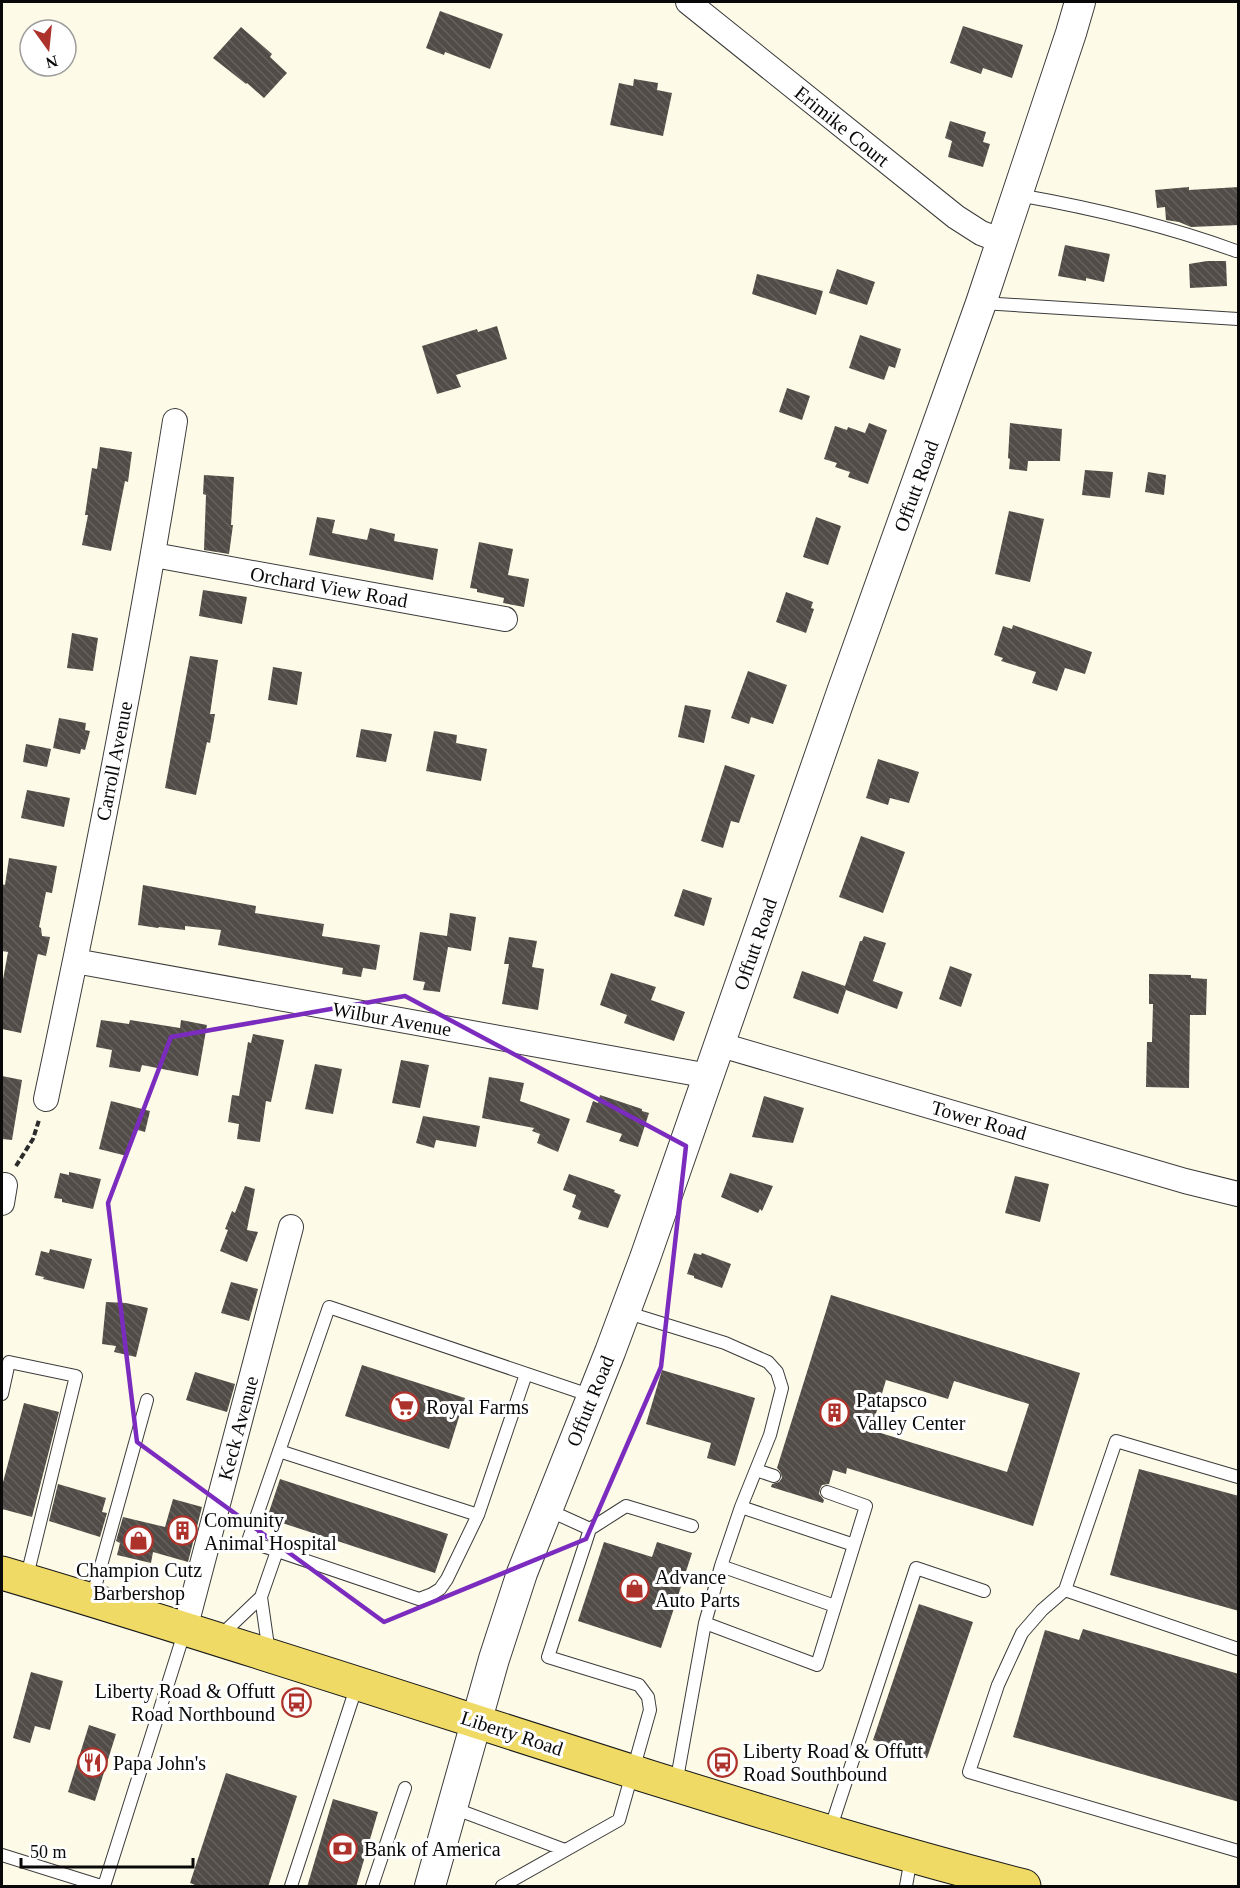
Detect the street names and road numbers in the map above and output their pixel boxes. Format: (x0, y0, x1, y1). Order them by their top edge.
street label: Erimike Court (790, 81, 894, 171)
street label: Offutt Road (889, 437, 943, 535)
street label: Orchard View Road (249, 562, 409, 612)
street label: Carroll Avenue (92, 699, 136, 823)
street label: Offutt Road (729, 895, 781, 993)
street label: Wilbur Avenue (331, 998, 453, 1040)
street label: Tower Road (929, 1096, 1029, 1144)
street label: Offutt Road (562, 1352, 618, 1450)
street label: Keck Avenue (214, 1373, 262, 1482)
street label: Liberty Road (458, 1706, 566, 1761)

